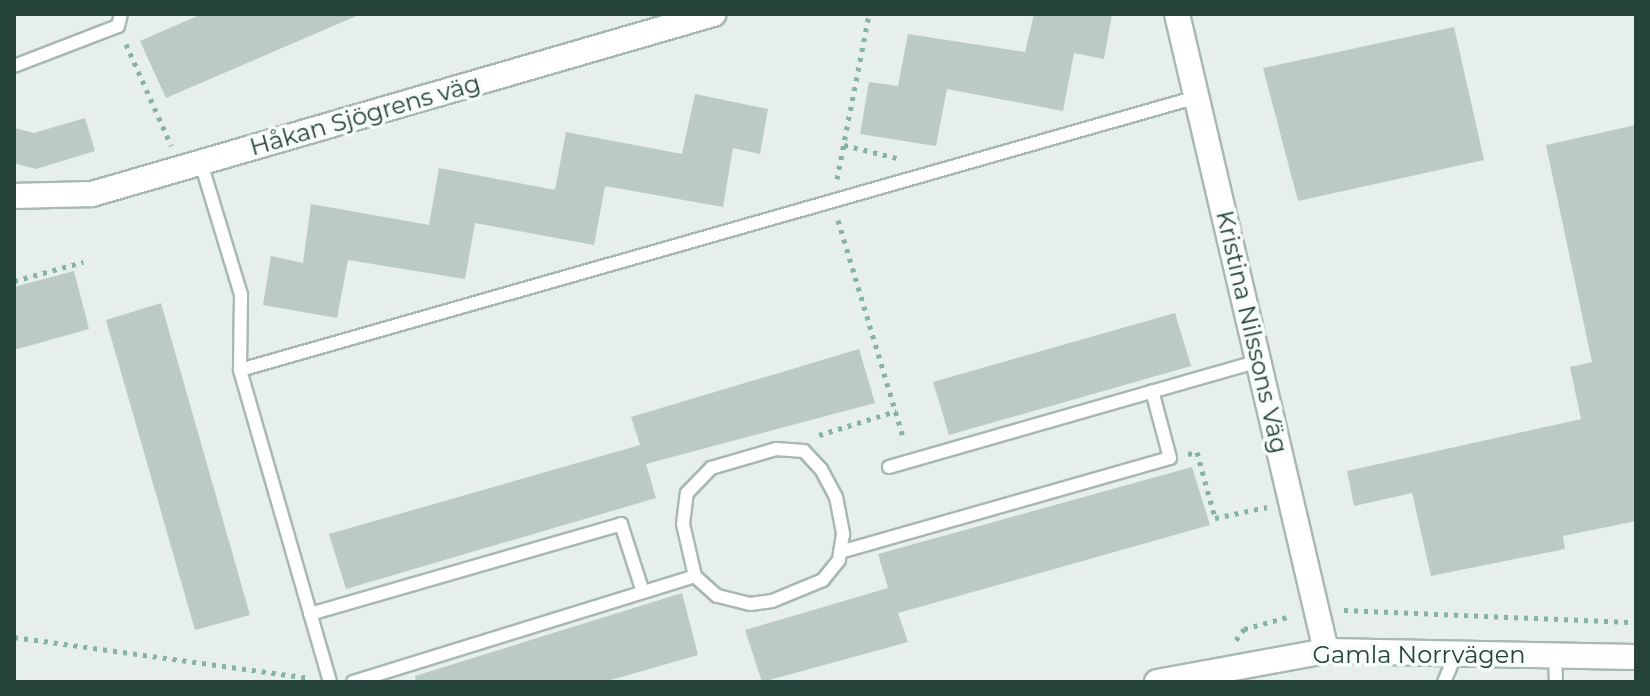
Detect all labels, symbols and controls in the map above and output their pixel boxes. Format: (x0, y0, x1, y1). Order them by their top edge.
street label: Håkan Sjögrens väg (246, 68, 484, 162)
street label: Kristina Nilssons Väg (1210, 208, 1294, 456)
street label: Gamla Norrvägen (1313, 641, 1525, 669)

